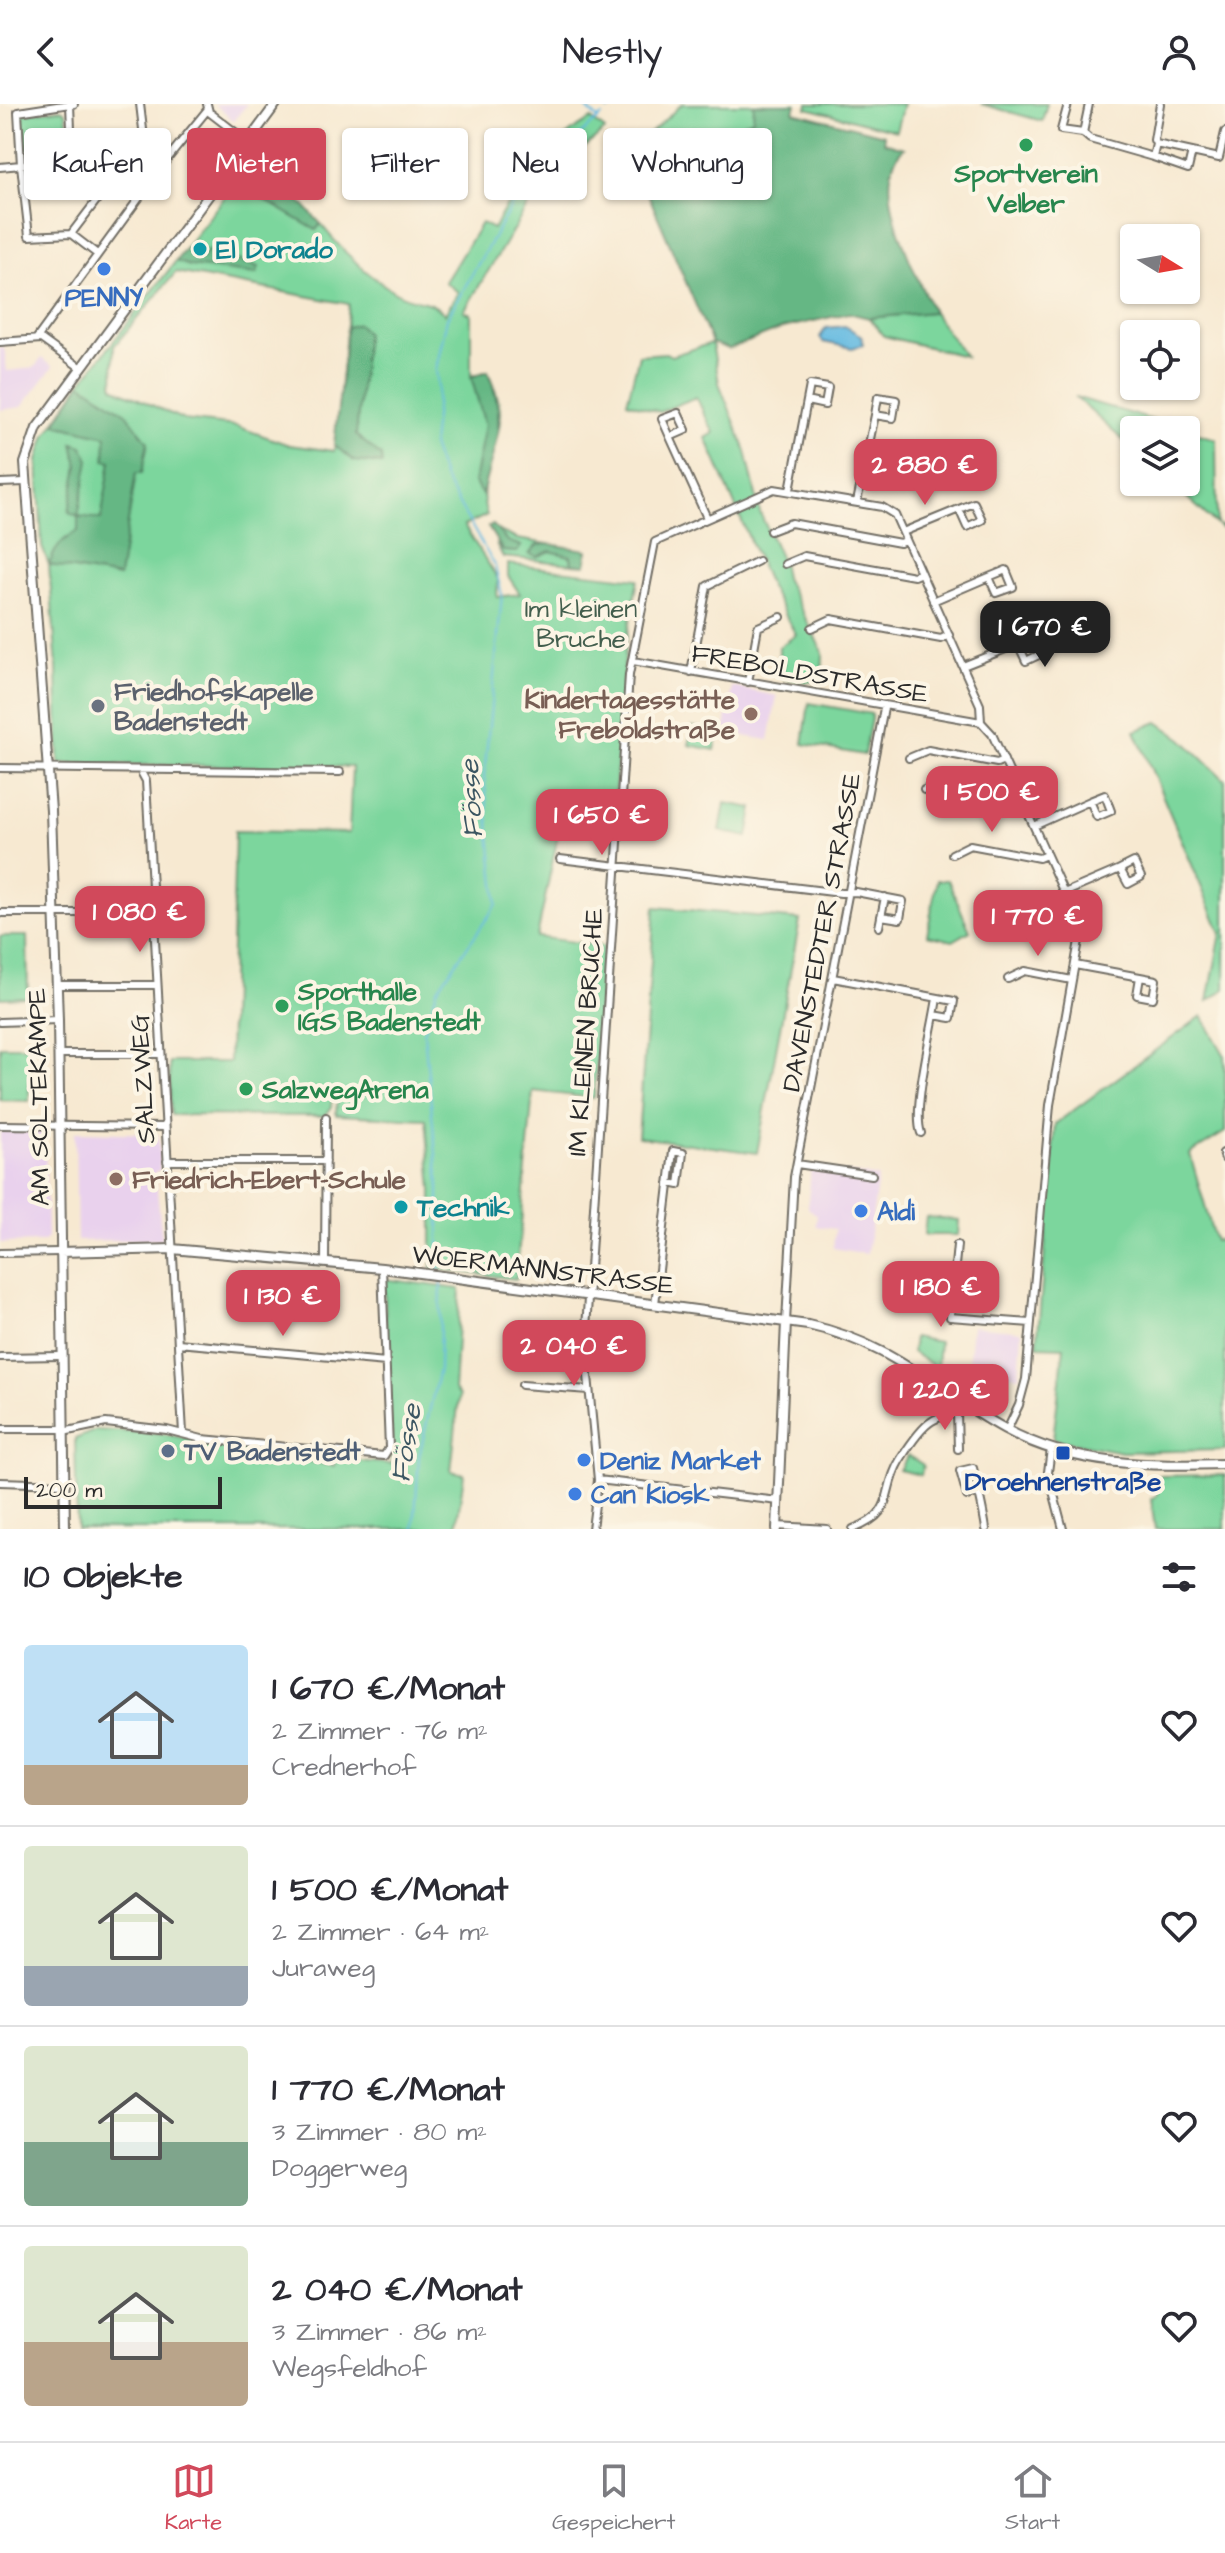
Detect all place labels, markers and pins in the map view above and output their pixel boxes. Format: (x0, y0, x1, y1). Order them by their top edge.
marker: Sportverein Velber (1017, 136, 1035, 154)
place label: Sportverein Velber (953, 156, 1098, 222)
place label: El Dorado (216, 232, 333, 268)
marker: El Dorado (191, 240, 209, 258)
marker: PENNY (95, 260, 113, 278)
place label: PENNY (65, 280, 143, 316)
pin: 2 880 € (851, 439, 999, 507)
pin: 1 670 € (971, 601, 1119, 669)
place label: Friedhofskapelle Badenstedt (114, 674, 314, 740)
place label: Kindertagesstätte Freboldstraße (524, 682, 735, 748)
marker: Friedhofskapelle Badenstedt (89, 697, 107, 715)
marker: Kindertagesstätte Freboldstraße (742, 705, 760, 723)
pin: 1 500 € (918, 766, 1066, 834)
pin: 1 650 € (528, 789, 676, 857)
pin: 1 080 € (66, 886, 214, 954)
pin: 1 770 € (964, 890, 1112, 958)
place label: Sporthalle IGS Badenstedt (297, 974, 481, 1040)
marker: Sporthalle IGS Badenstedt (273, 997, 291, 1015)
place label: SalzwegArena (261, 1072, 429, 1111)
marker: SalzwegArena (237, 1080, 255, 1098)
place label: Friedrich-Ebert-Schule (132, 1162, 406, 1198)
marker: Friedrich-Ebert-Schule (107, 1170, 125, 1188)
place label: Technik (416, 1190, 511, 1226)
place label: Aldi (877, 1194, 915, 1230)
marker: Technik (392, 1198, 410, 1216)
marker: Aldi (852, 1202, 870, 1220)
pin: 1 180 € (867, 1261, 1015, 1329)
pin: 1 130 € (209, 1270, 357, 1338)
pin: 2 040 € (500, 1320, 648, 1388)
pin: 1 220 € (871, 1364, 1019, 1432)
place label: TV Badenstedt (183, 1434, 361, 1470)
marker: TV Badenstedt (159, 1442, 177, 1460)
place label: Deniz Market (600, 1443, 761, 1479)
marker: Droehnenstraße (1054, 1444, 1072, 1462)
marker: Deniz Market (575, 1451, 593, 1469)
place label: Droehnenstraße (965, 1464, 1161, 1500)
place label: Can Kiosk (591, 1477, 710, 1513)
marker: Can Kiosk (566, 1485, 584, 1503)

